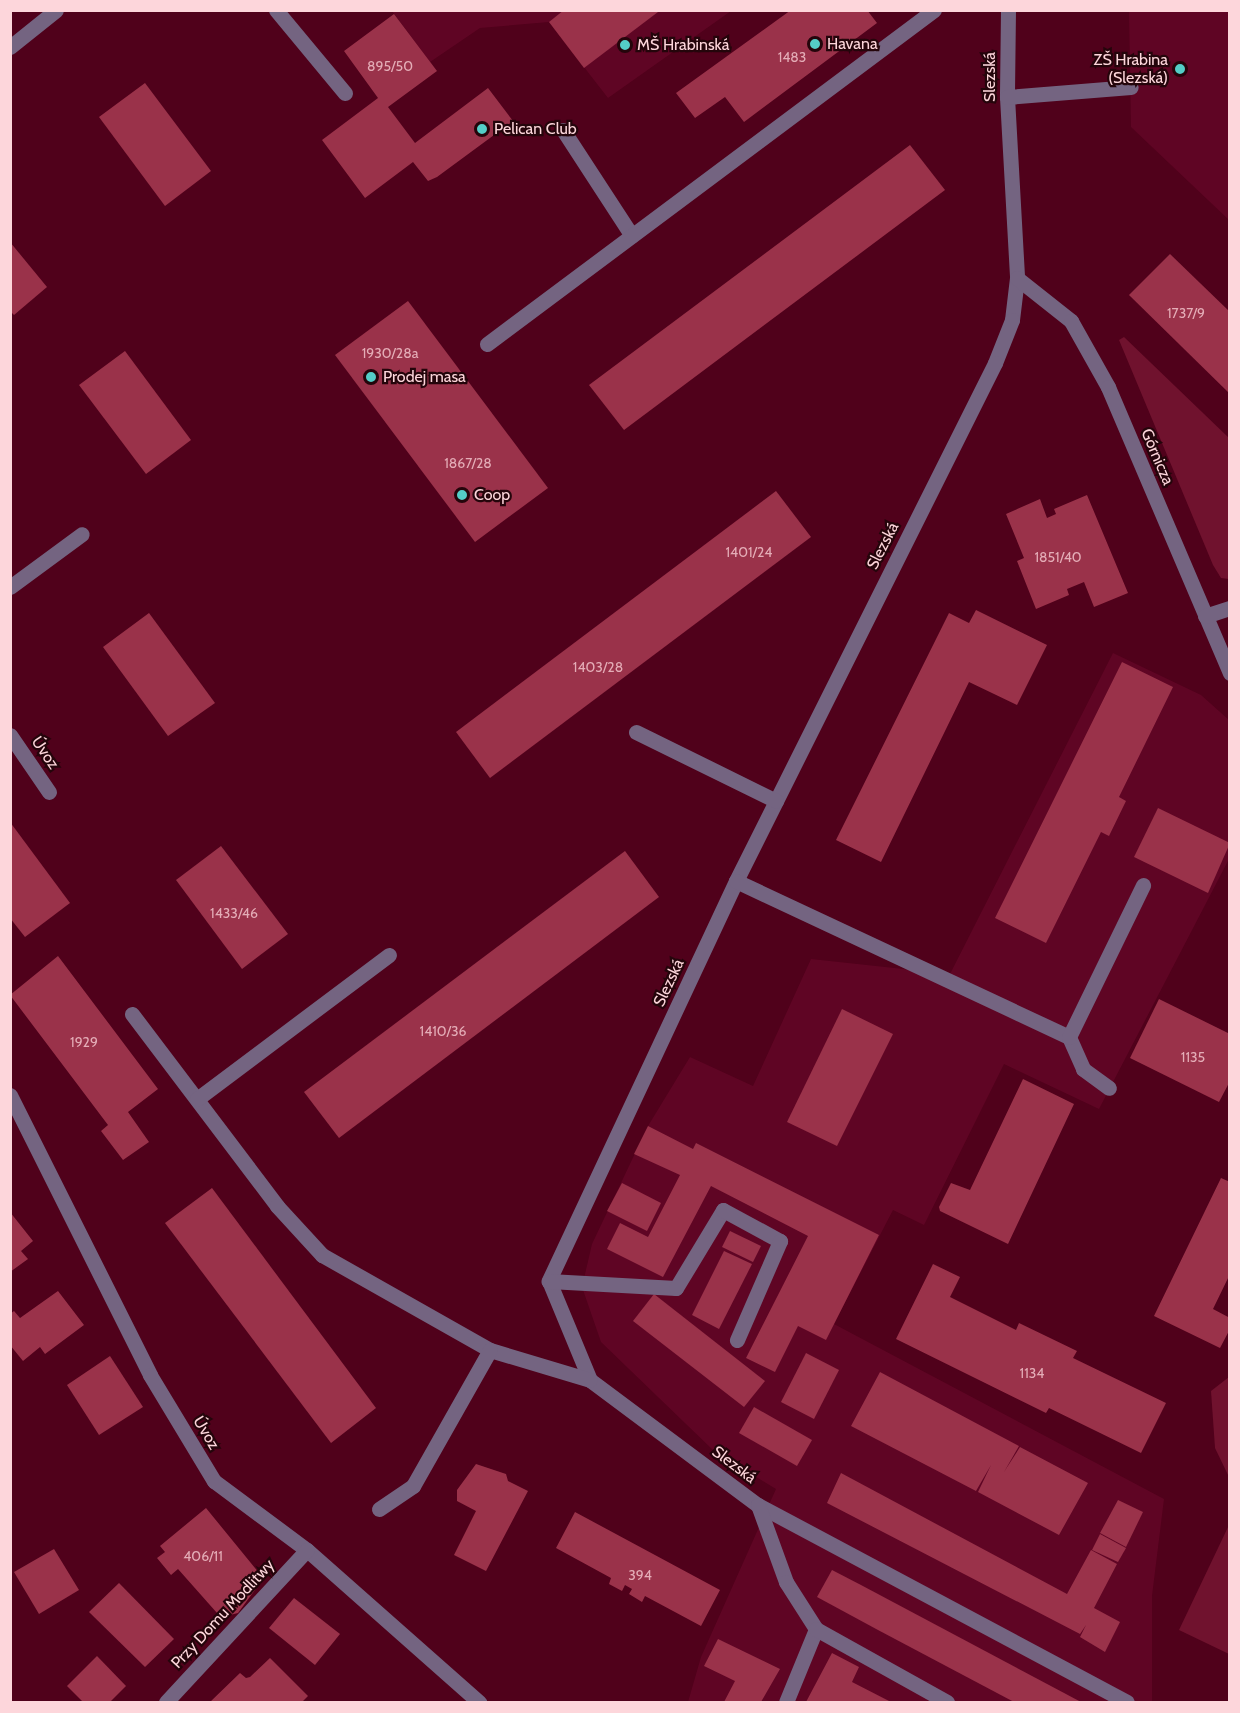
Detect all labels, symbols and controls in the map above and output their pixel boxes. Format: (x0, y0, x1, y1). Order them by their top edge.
place label: Havana (827, 34, 878, 54)
place label: MŠ Hrabinská (637, 35, 729, 55)
marker: Havana (808, 37, 822, 51)
marker: MŠ Hrabinská (618, 38, 632, 52)
house number: 1483 (778, 49, 806, 65)
place label: ZŠ Hrabina (Slezská) (1094, 50, 1168, 88)
street label: Slezská (980, 52, 1000, 102)
house number: 895/50 (367, 58, 413, 74)
marker: ZŠ Hrabina (Slezská) (1173, 62, 1187, 76)
place label: Pelican Club (494, 119, 577, 139)
marker: Pelican Club (475, 122, 489, 136)
house number: 1737/9 (1167, 305, 1205, 321)
house number: 1930/28a (362, 345, 418, 361)
place label: Prodej masa (383, 367, 466, 387)
marker: Prodej masa (364, 370, 378, 384)
street label: Górnicza (1137, 426, 1177, 488)
house number: 1867/28 (444, 455, 492, 471)
place label: Coop (474, 485, 510, 505)
marker: Coop (455, 488, 469, 502)
street label: Slezská (863, 519, 903, 573)
house number: 1401/24 (726, 544, 772, 560)
house number: 1851/40 (1034, 549, 1082, 565)
house number: 1403/28 (573, 659, 623, 675)
street label: Úvoz (27, 733, 63, 773)
house number: 1433/46 (210, 905, 258, 921)
street label: Slezská (650, 956, 688, 1010)
house number: 1410/36 (420, 1023, 466, 1039)
house number: 1929 (70, 1034, 98, 1050)
house number: 1135 (1181, 1049, 1205, 1065)
house number: 1134 (1020, 1365, 1044, 1381)
street label: Úvoz (189, 1413, 223, 1453)
street label: Slezská (708, 1442, 760, 1488)
house number: 406/11 (183, 1548, 223, 1564)
street label: Przy Domu Modlitwy (167, 1555, 279, 1673)
house number: 394 (628, 1567, 652, 1583)

